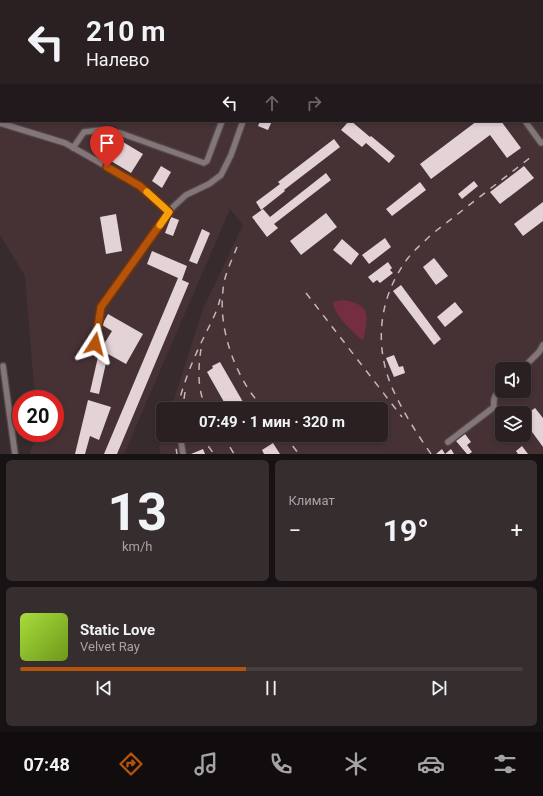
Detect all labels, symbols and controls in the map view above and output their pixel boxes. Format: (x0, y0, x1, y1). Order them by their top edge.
text: 210 m (86, 15, 165, 48)
icon: left (20, 16, 72, 68)
text: Налево (86, 49, 149, 70)
icon: left (219, 92, 241, 114)
icon: ahead (261, 92, 283, 114)
icon: right (303, 92, 325, 114)
pin (90, 126, 124, 167)
icon: arrive (96, 132, 118, 154)
position arrow (74, 323, 116, 365)
map controls (495, 362, 531, 442)
button: sound (495, 362, 531, 398)
speed limit sign: 20 (12, 390, 64, 442)
button: layers (495, 406, 531, 442)
text: 07:49 · 1 мин · 320 m (199, 413, 345, 431)
text: 13 (107, 482, 167, 543)
text: Климат (289, 493, 335, 508)
text: 19° (383, 513, 429, 548)
text: − (289, 518, 301, 543)
text: + (511, 518, 523, 543)
text: km/h (122, 539, 153, 554)
text: Static Love (80, 621, 155, 639)
text: Velvet Ray (80, 639, 140, 654)
icon: previous (93, 677, 115, 699)
icon: pause (260, 677, 282, 699)
icon: next (428, 677, 450, 699)
icon: directions (117, 750, 145, 778)
icon: music (192, 750, 220, 778)
icon: phone (267, 750, 295, 778)
icon: climate (342, 750, 370, 778)
icon: car (417, 750, 445, 778)
icon: filters (491, 750, 519, 778)
text: 07:48 (23, 754, 70, 775)

